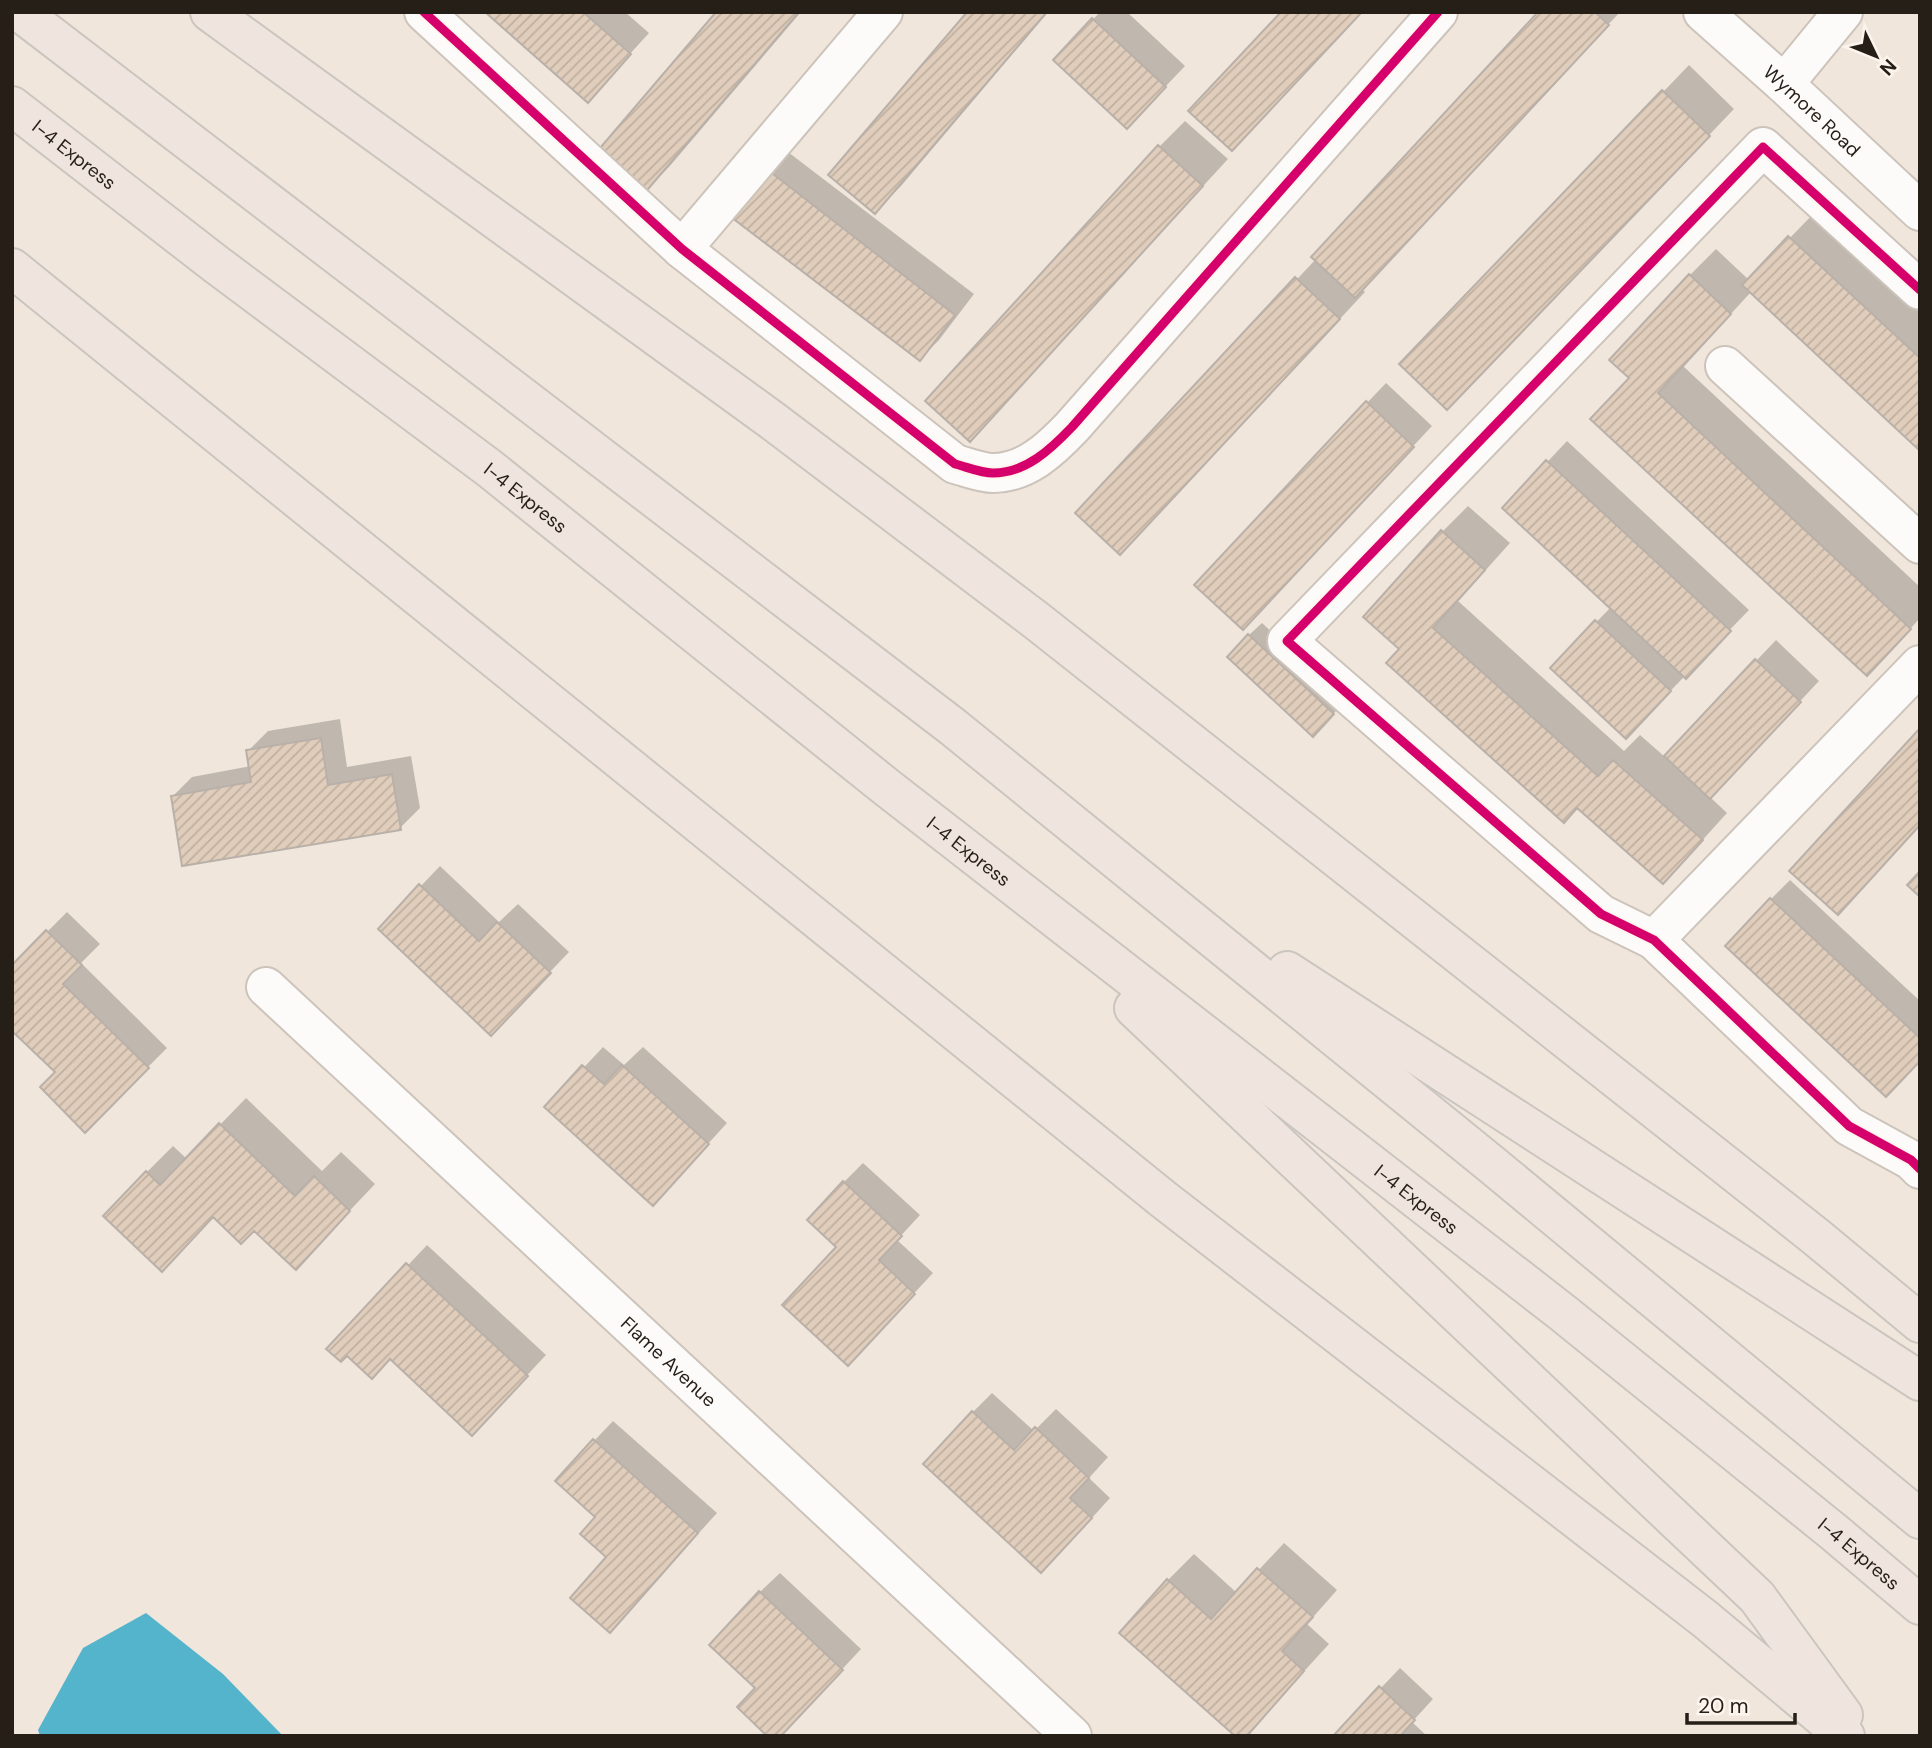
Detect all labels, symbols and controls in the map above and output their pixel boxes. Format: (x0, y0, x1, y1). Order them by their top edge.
north arrow (1841, 21, 1911, 91)
text: N (1874, 54, 1902, 81)
street label: Wymore Road (1758, 60, 1866, 162)
street label: I-4 Express (27, 114, 121, 195)
street label: I-4 Express (479, 457, 572, 539)
street label: I-4 Express (921, 811, 1016, 892)
street label: I-4 Express (1369, 1159, 1463, 1240)
street label: Flame Avenue (615, 1311, 722, 1413)
street label: I-4 Express (1813, 1512, 1905, 1596)
scale bar (1687, 1682, 1796, 1726)
text: 20 m (1698, 1692, 1749, 1720)

